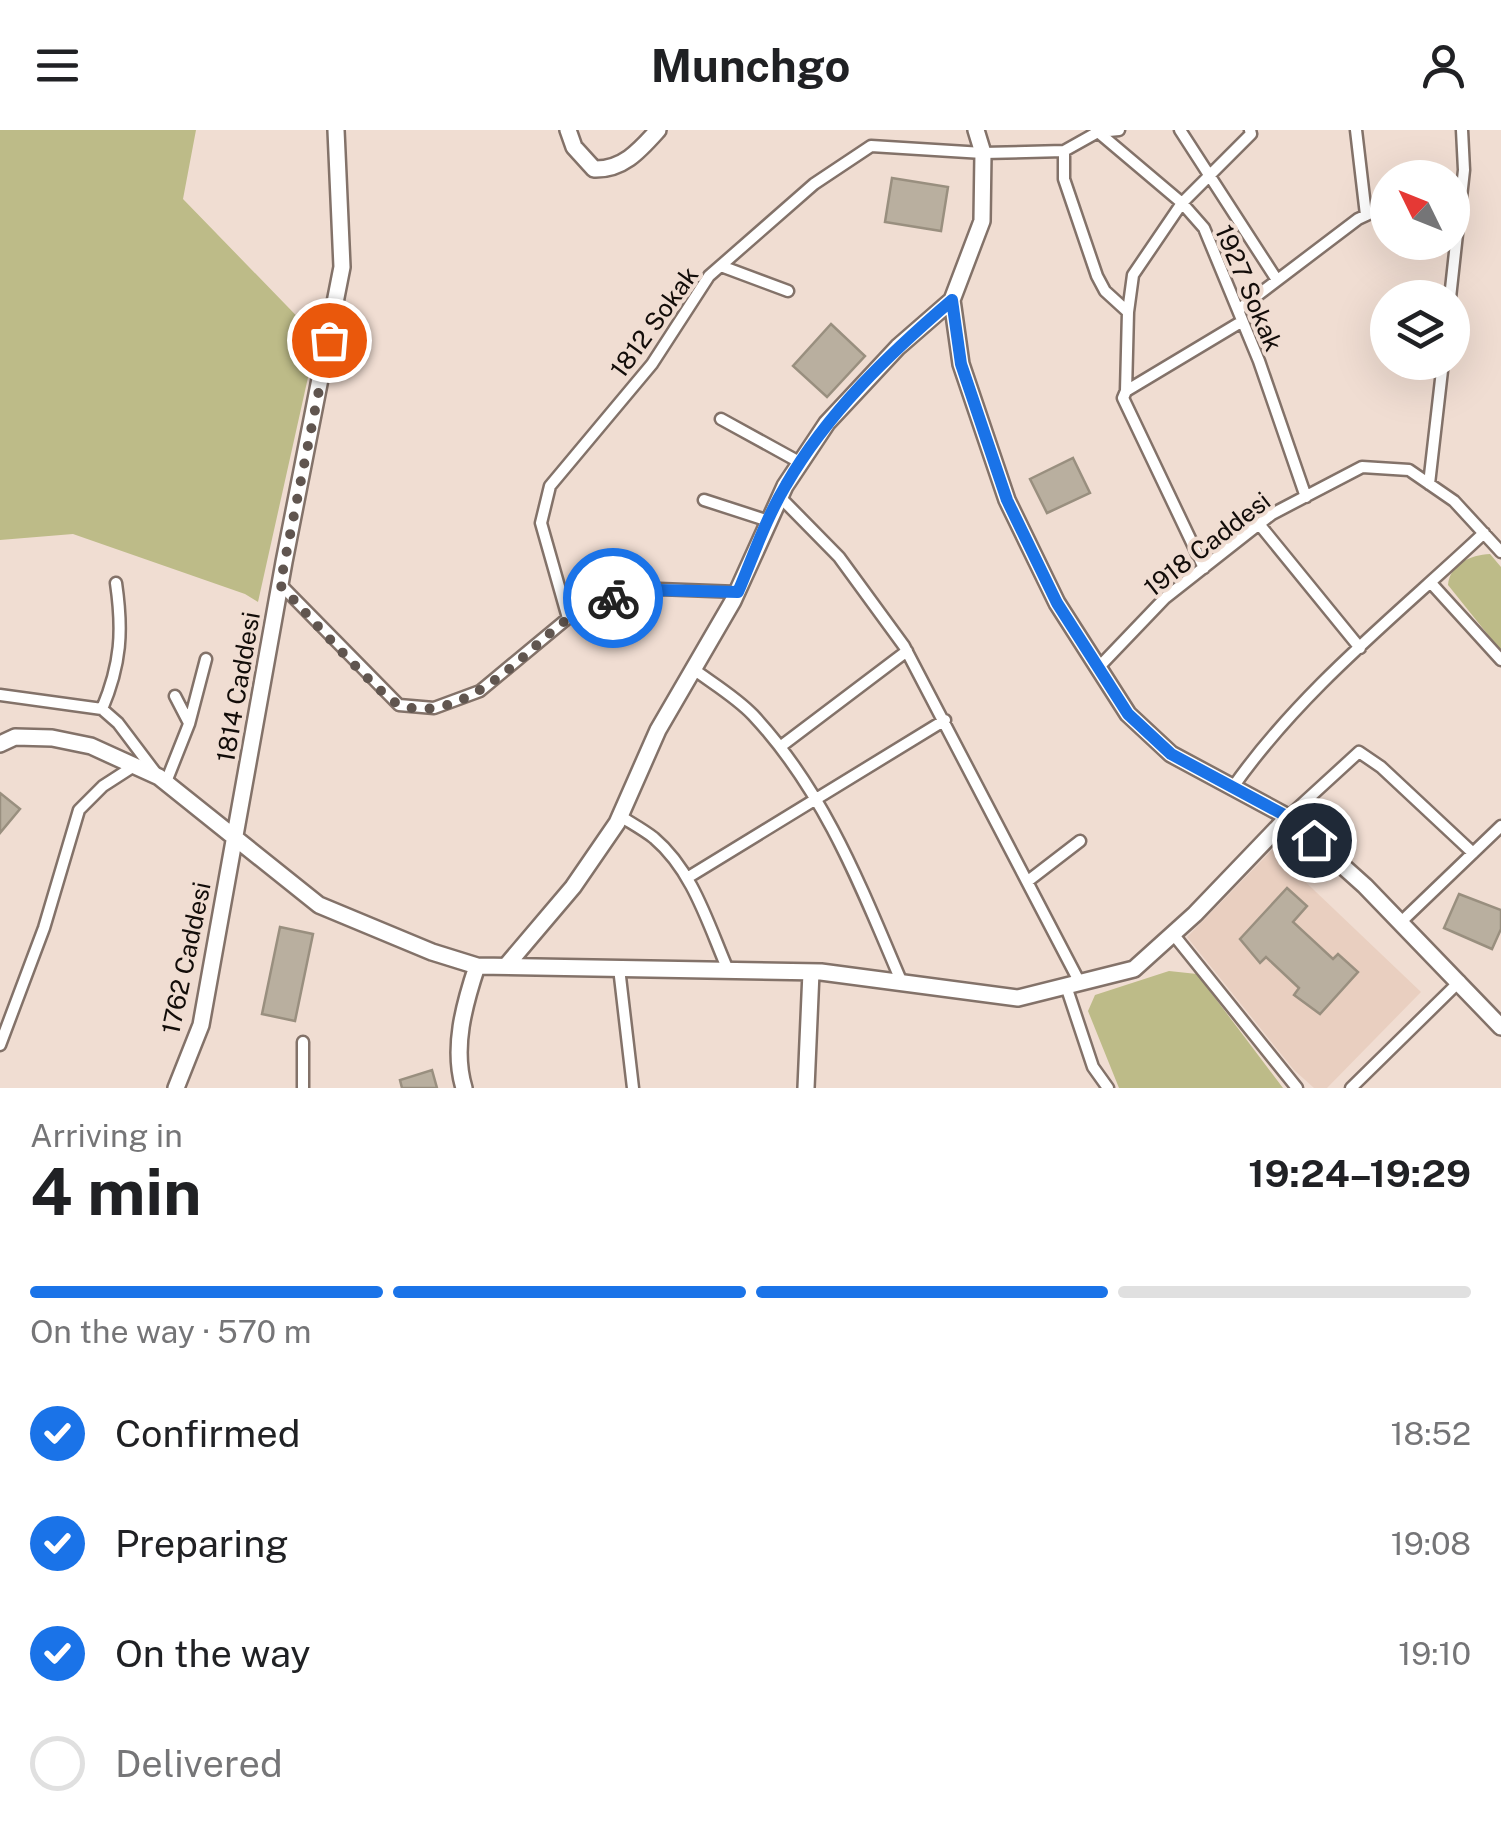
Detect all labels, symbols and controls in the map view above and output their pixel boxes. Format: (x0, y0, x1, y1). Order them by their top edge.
icon: menu (30, 38, 85, 93)
icon: person (1416, 38, 1471, 93)
text: Munchgo (651, 39, 850, 92)
north arrow (1370, 160, 1470, 260)
map controls (1370, 160, 1470, 380)
street label: 1927 Sokak (1209, 220, 1289, 356)
street label: 1812 Sokak (604, 261, 704, 383)
button: layers (1370, 280, 1470, 380)
pin (287, 298, 372, 383)
icon: bag (302, 313, 357, 368)
street label: 1918 Caddesi (1138, 485, 1276, 603)
courier (563, 548, 663, 648)
icon: bike (586, 571, 641, 626)
street label: 1814 Caddesi (210, 610, 266, 764)
pin (1272, 798, 1357, 883)
icon: home (1287, 813, 1342, 868)
street label: 1762 Caddesi (155, 879, 217, 1037)
text: Arriving in (30, 1117, 183, 1154)
text: 19:24–19:29 (1248, 1151, 1471, 1196)
text: 4 min (30, 1153, 202, 1230)
text: On the way · 570 m (30, 1313, 311, 1350)
icon: check (30, 1406, 85, 1461)
text: Confirmed (115, 1411, 300, 1456)
text: 18:52 (1390, 1415, 1471, 1452)
icon: check (30, 1516, 85, 1571)
text: Preparing (115, 1521, 289, 1566)
text: 19:08 (1391, 1525, 1471, 1562)
icon: check (30, 1626, 85, 1681)
text: On the way (115, 1631, 311, 1676)
text: 19:10 (1398, 1635, 1471, 1672)
text: Delivered (115, 1741, 283, 1786)

